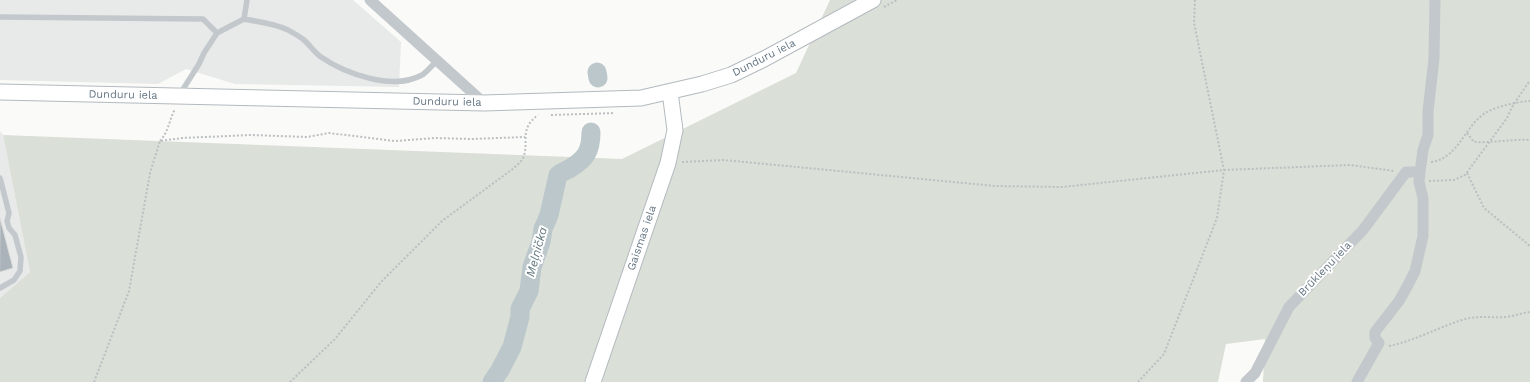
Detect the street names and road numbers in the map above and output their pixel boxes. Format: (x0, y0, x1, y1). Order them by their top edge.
street label: Dunduru iela (730, 36, 798, 80)
street label: Dunduru iela (88, 88, 158, 102)
street label: Dunduru iela (412, 95, 482, 109)
street label: Gaismas iela (625, 204, 659, 272)
street label: Brūkleņu iela (1296, 239, 1354, 299)

